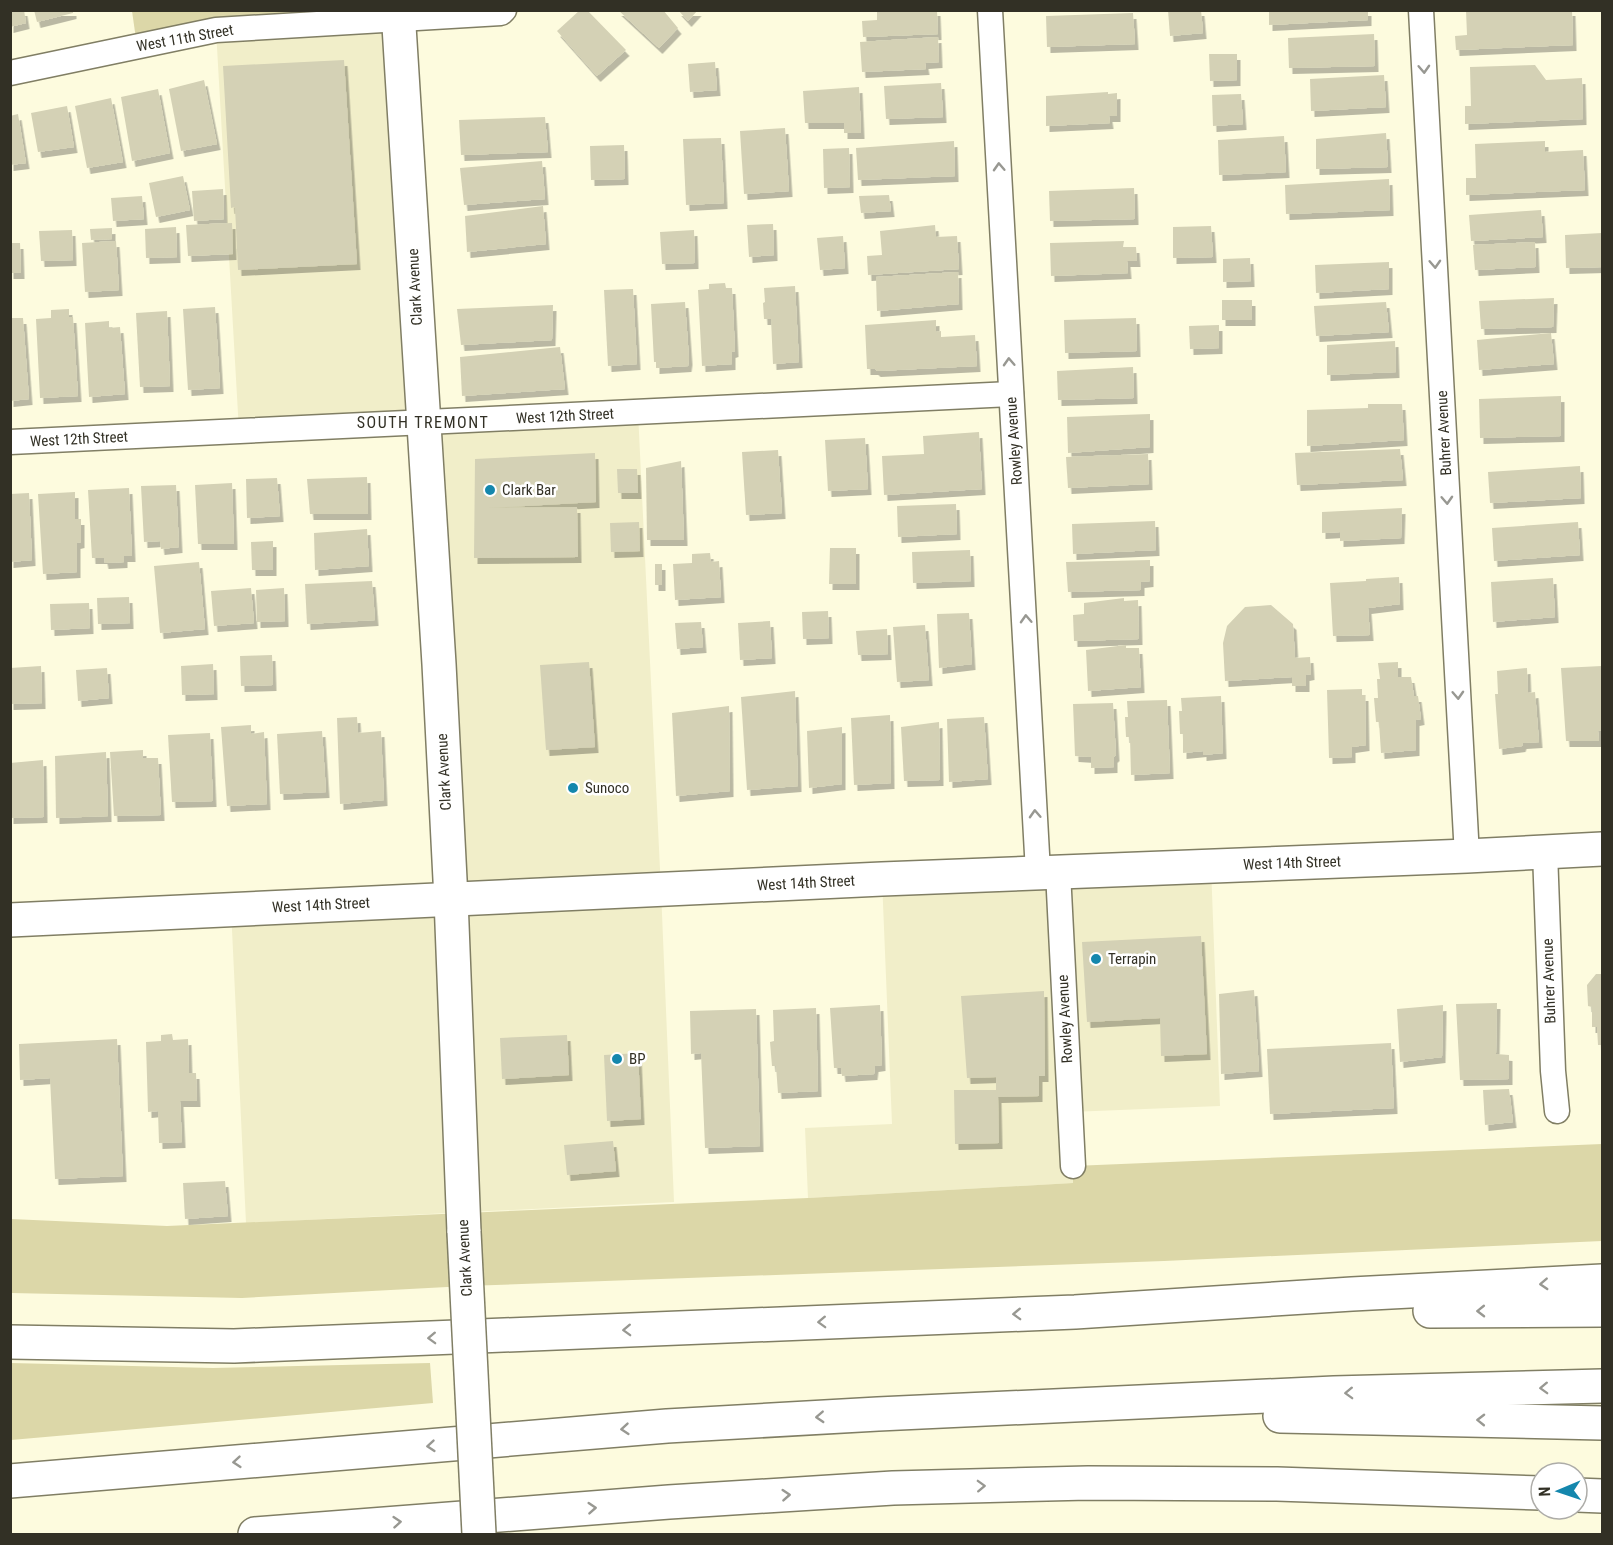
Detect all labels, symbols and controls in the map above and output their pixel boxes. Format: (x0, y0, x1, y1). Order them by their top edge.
street label: West 11th Street (135, 21, 235, 55)
one-way arrow (1417, 64, 1430, 73)
one-way arrow (992, 162, 1005, 171)
street label: Clark Avenue (404, 248, 426, 326)
one-way arrow (1428, 259, 1441, 268)
one-way arrow (1003, 357, 1016, 366)
street label: Buhrer Avenue (1433, 390, 1455, 476)
street label: Rowley Avenue (1002, 396, 1026, 486)
street label: West 12th Street (516, 404, 614, 428)
district label: SOUTH TREMONT (357, 413, 489, 432)
street label: West 12th Street (30, 427, 128, 451)
place label: Clark Bar (502, 481, 556, 499)
marker: Clark Bar (483, 483, 497, 497)
one-way arrow (1441, 496, 1454, 505)
one-way arrow (1019, 615, 1032, 624)
one-way arrow (1451, 690, 1464, 700)
street label: Clark Avenue (433, 733, 455, 811)
place label: Sunoco (585, 779, 629, 797)
marker: Sunoco (566, 781, 580, 795)
one-way arrow (1029, 809, 1042, 818)
street label: West 14th Street (1243, 852, 1341, 874)
street label: West 14th Street (757, 871, 855, 895)
street label: West 14th Street (272, 893, 370, 917)
street label: Buhrer Avenue (1539, 938, 1559, 1024)
place label: Terrapin (1108, 950, 1156, 968)
marker: Terrapin (1089, 952, 1103, 966)
street label: Rowley Avenue (1054, 974, 1076, 1064)
place label: BP (629, 1050, 646, 1068)
marker: BP (610, 1052, 624, 1066)
street label: Clark Avenue (454, 1219, 476, 1297)
one-way arrow (1540, 1278, 1549, 1291)
one-way arrow (1477, 1305, 1486, 1317)
one-way arrow (1012, 1308, 1021, 1321)
one-way arrow (817, 1316, 826, 1329)
one-way arrow (622, 1324, 631, 1336)
one-way arrow (428, 1332, 437, 1344)
one-way arrow (1540, 1381, 1549, 1394)
one-way arrow (1345, 1387, 1354, 1399)
one-way arrow (815, 1411, 824, 1424)
one-way arrow (1477, 1414, 1486, 1426)
one-way arrow (621, 1423, 630, 1436)
one-way arrow (426, 1439, 435, 1452)
one-way arrow (232, 1455, 241, 1468)
north arrow (1529, 1461, 1589, 1521)
one-way arrow (977, 1479, 986, 1492)
text: N (1535, 1486, 1554, 1497)
one-way arrow (782, 1488, 791, 1501)
one-way arrow (587, 1501, 596, 1514)
one-way arrow (393, 1516, 402, 1529)

